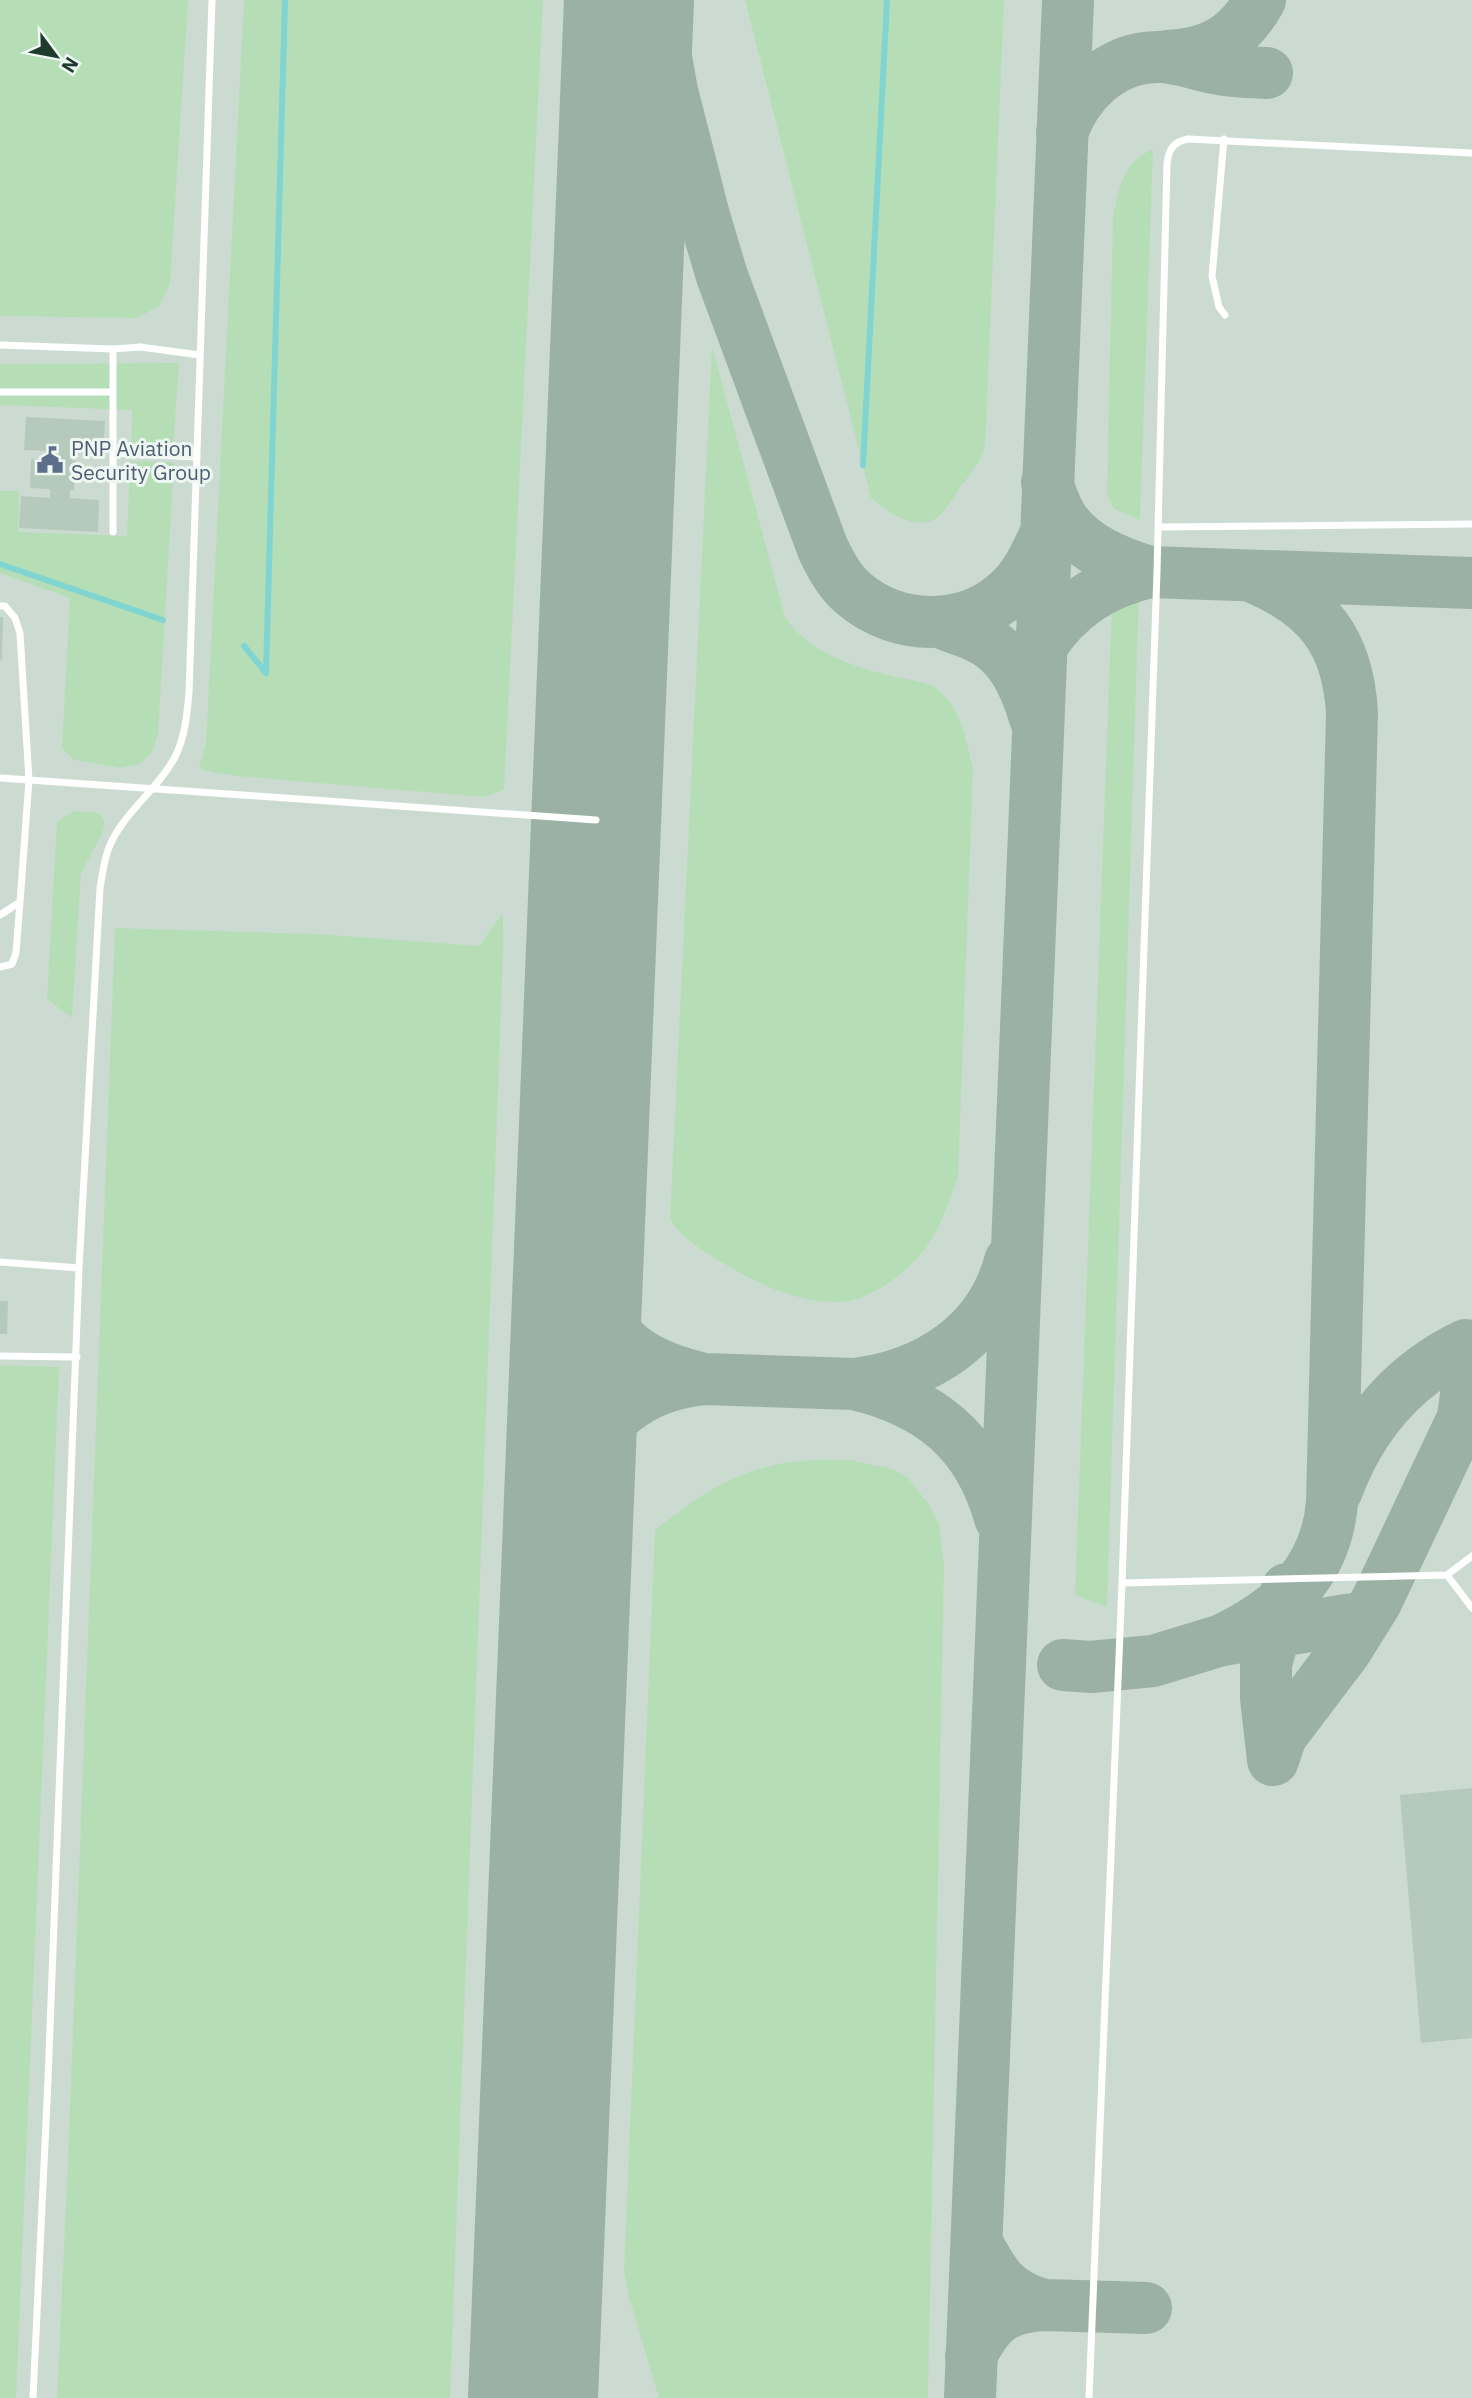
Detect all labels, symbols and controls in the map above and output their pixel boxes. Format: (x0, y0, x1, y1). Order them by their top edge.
north arrow (21, 21, 91, 91)
text: N (57, 53, 84, 77)
place label: PNP Aviation Security Group (71, 434, 211, 486)
public building icon: PNP Aviation Security Group (35, 445, 65, 475)

